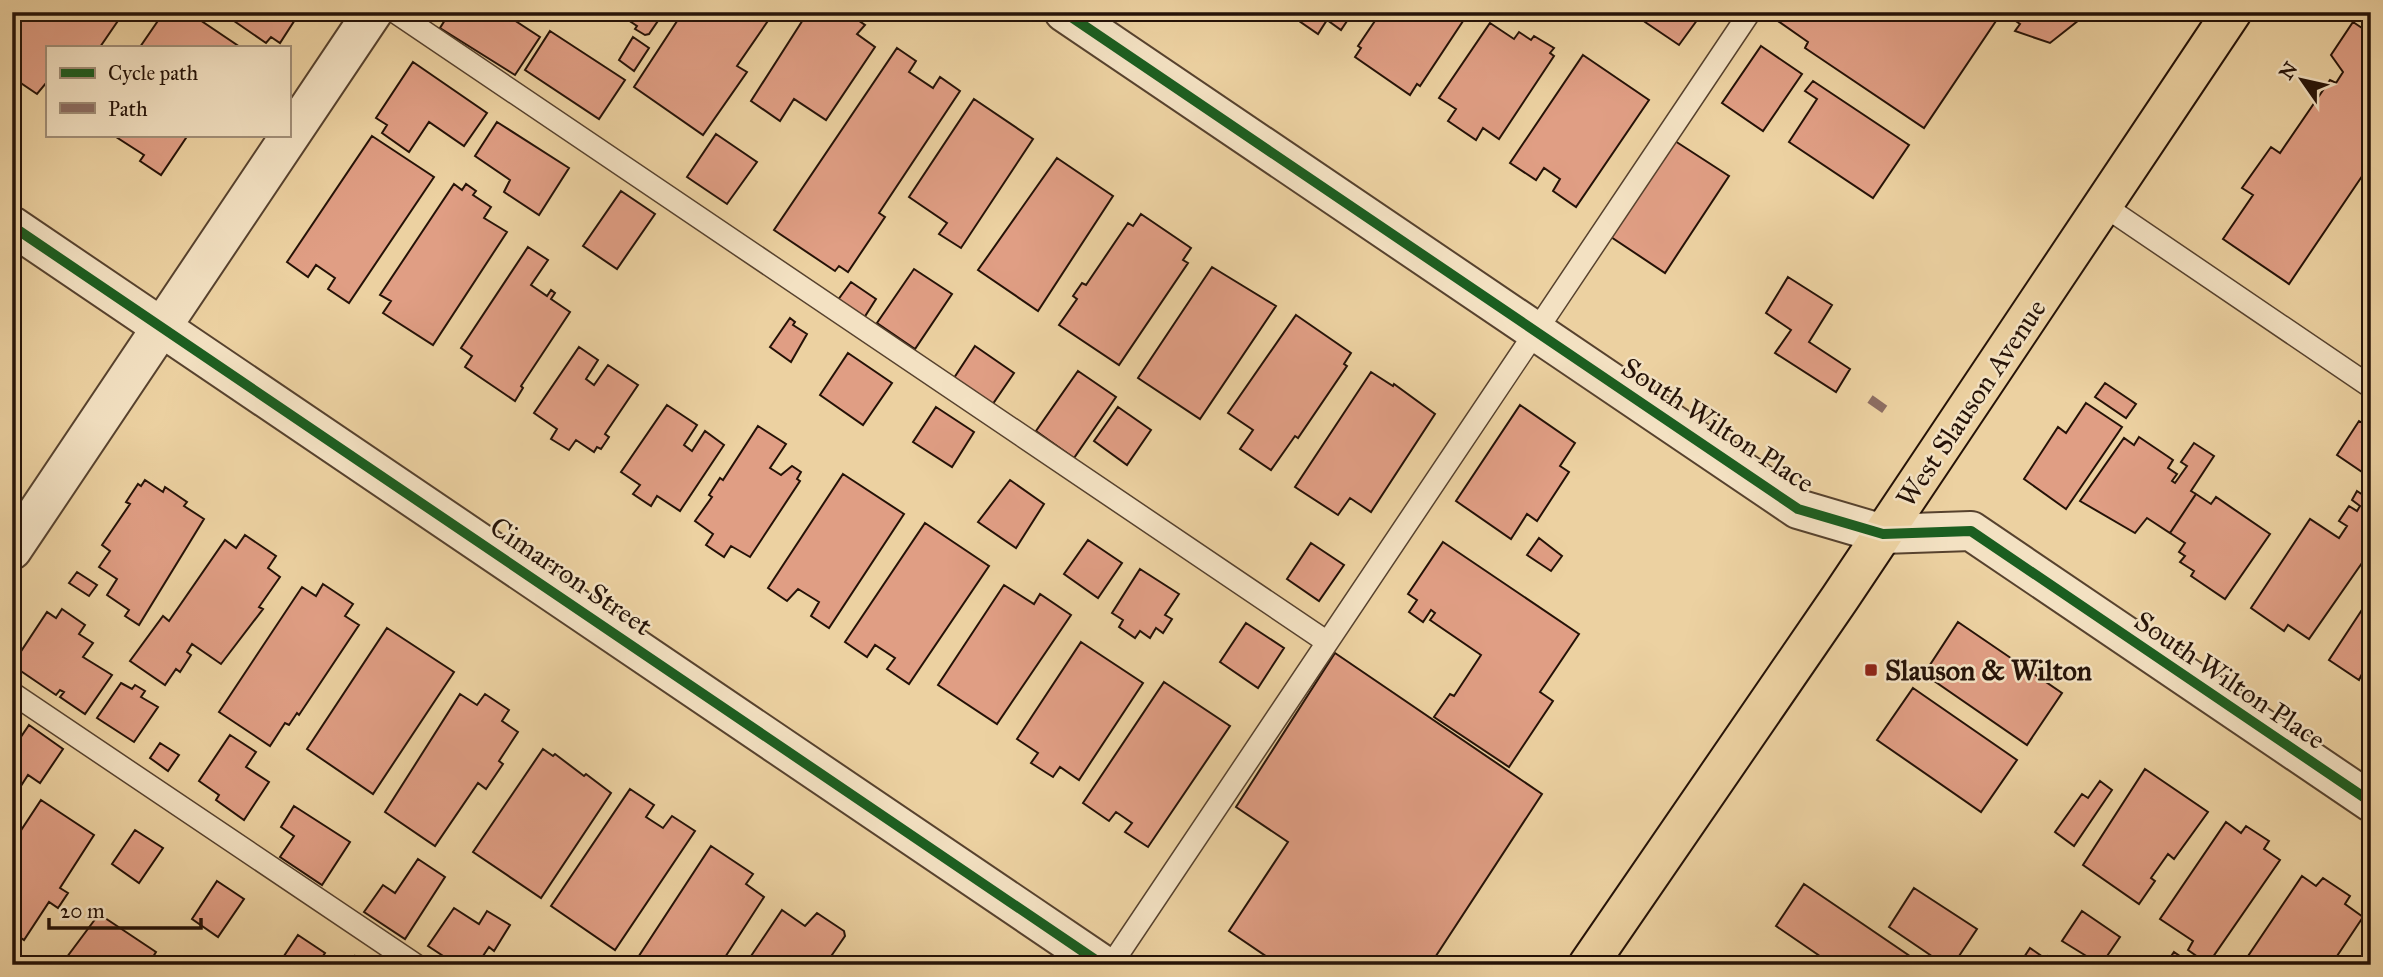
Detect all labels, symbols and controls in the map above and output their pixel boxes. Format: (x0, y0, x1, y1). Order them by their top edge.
legend (46, 46, 290, 136)
north arrow (2268, 46, 2338, 116)
text: N (2274, 58, 2302, 84)
text: Cycle path (108, 60, 199, 86)
text: Path (108, 96, 148, 122)
street label: West Slauson Avenue (1888, 292, 2054, 514)
street label: South Wilton Place (1615, 350, 1821, 500)
street label: Cimarron Street (483, 509, 659, 643)
street label: South Wilton Place (2128, 603, 2332, 757)
place label: Slauson & Wilton (1885, 653, 2092, 688)
marker: Slauson & Wilton (1863, 662, 1879, 678)
scale bar (49, 886, 201, 930)
text: 20 m (60, 898, 105, 924)

